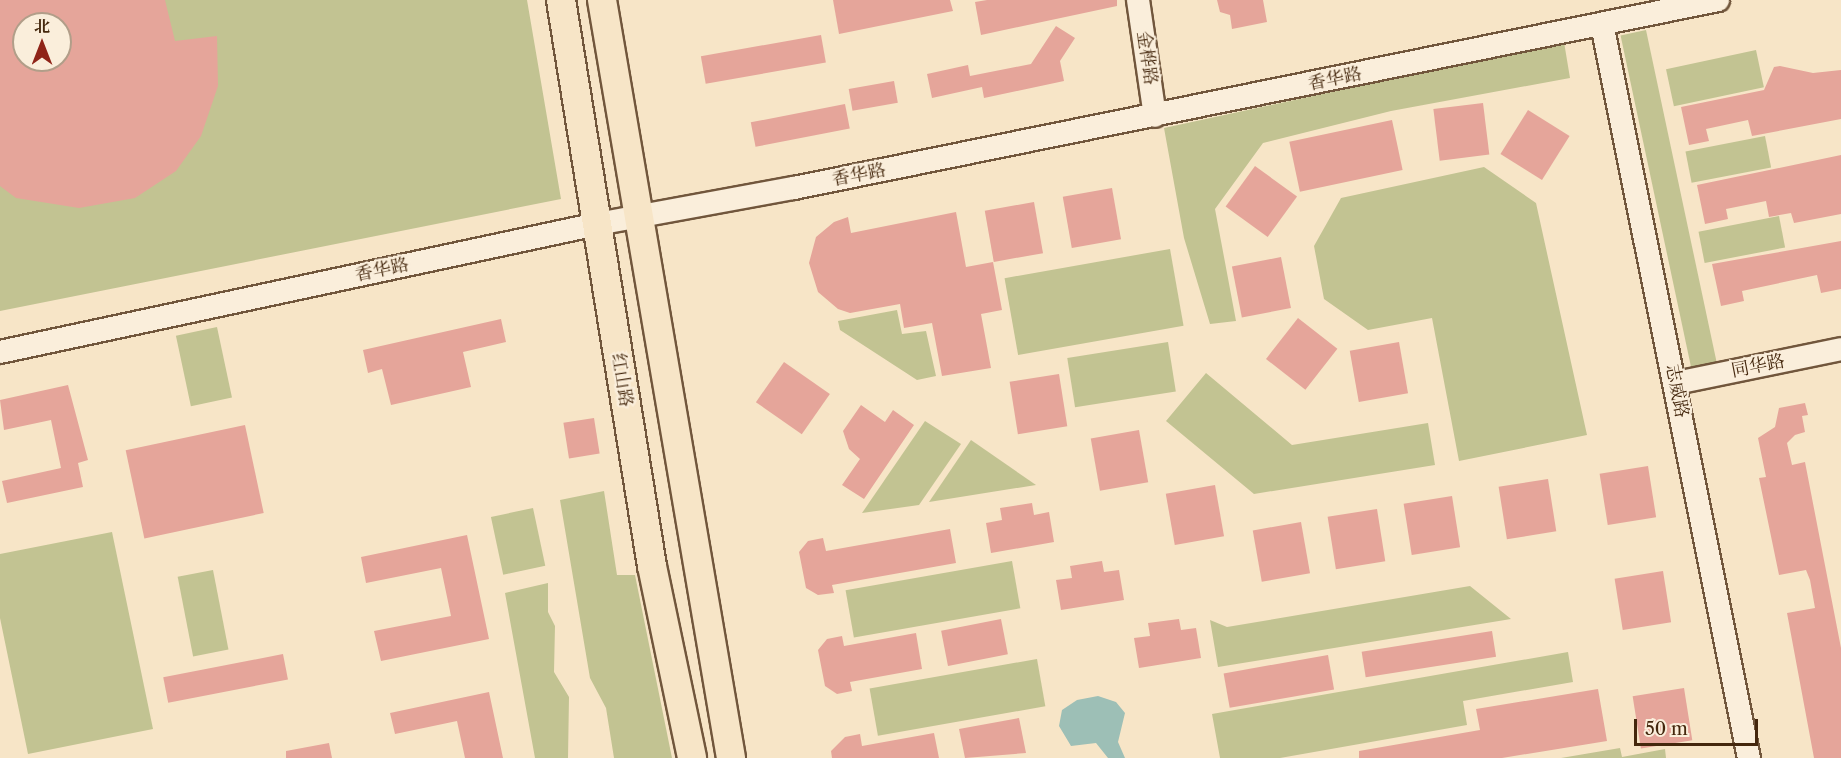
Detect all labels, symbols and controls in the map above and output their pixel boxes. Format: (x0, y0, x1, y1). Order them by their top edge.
north arrow (12, 12, 72, 72)
text: 北 (34, 16, 50, 36)
street label: 金桦路 (1133, 30, 1161, 86)
street label: 香华路 (1306, 63, 1364, 95)
street label: 香华路 (830, 159, 888, 191)
street label: 香华路 (353, 254, 411, 286)
street label: 同华路 (1729, 350, 1787, 382)
street label: 红山路 (607, 352, 637, 408)
street label: 志威路 (1661, 362, 1693, 420)
scale bar (1637, 707, 1762, 745)
text: 50 m (1645, 718, 1688, 740)

